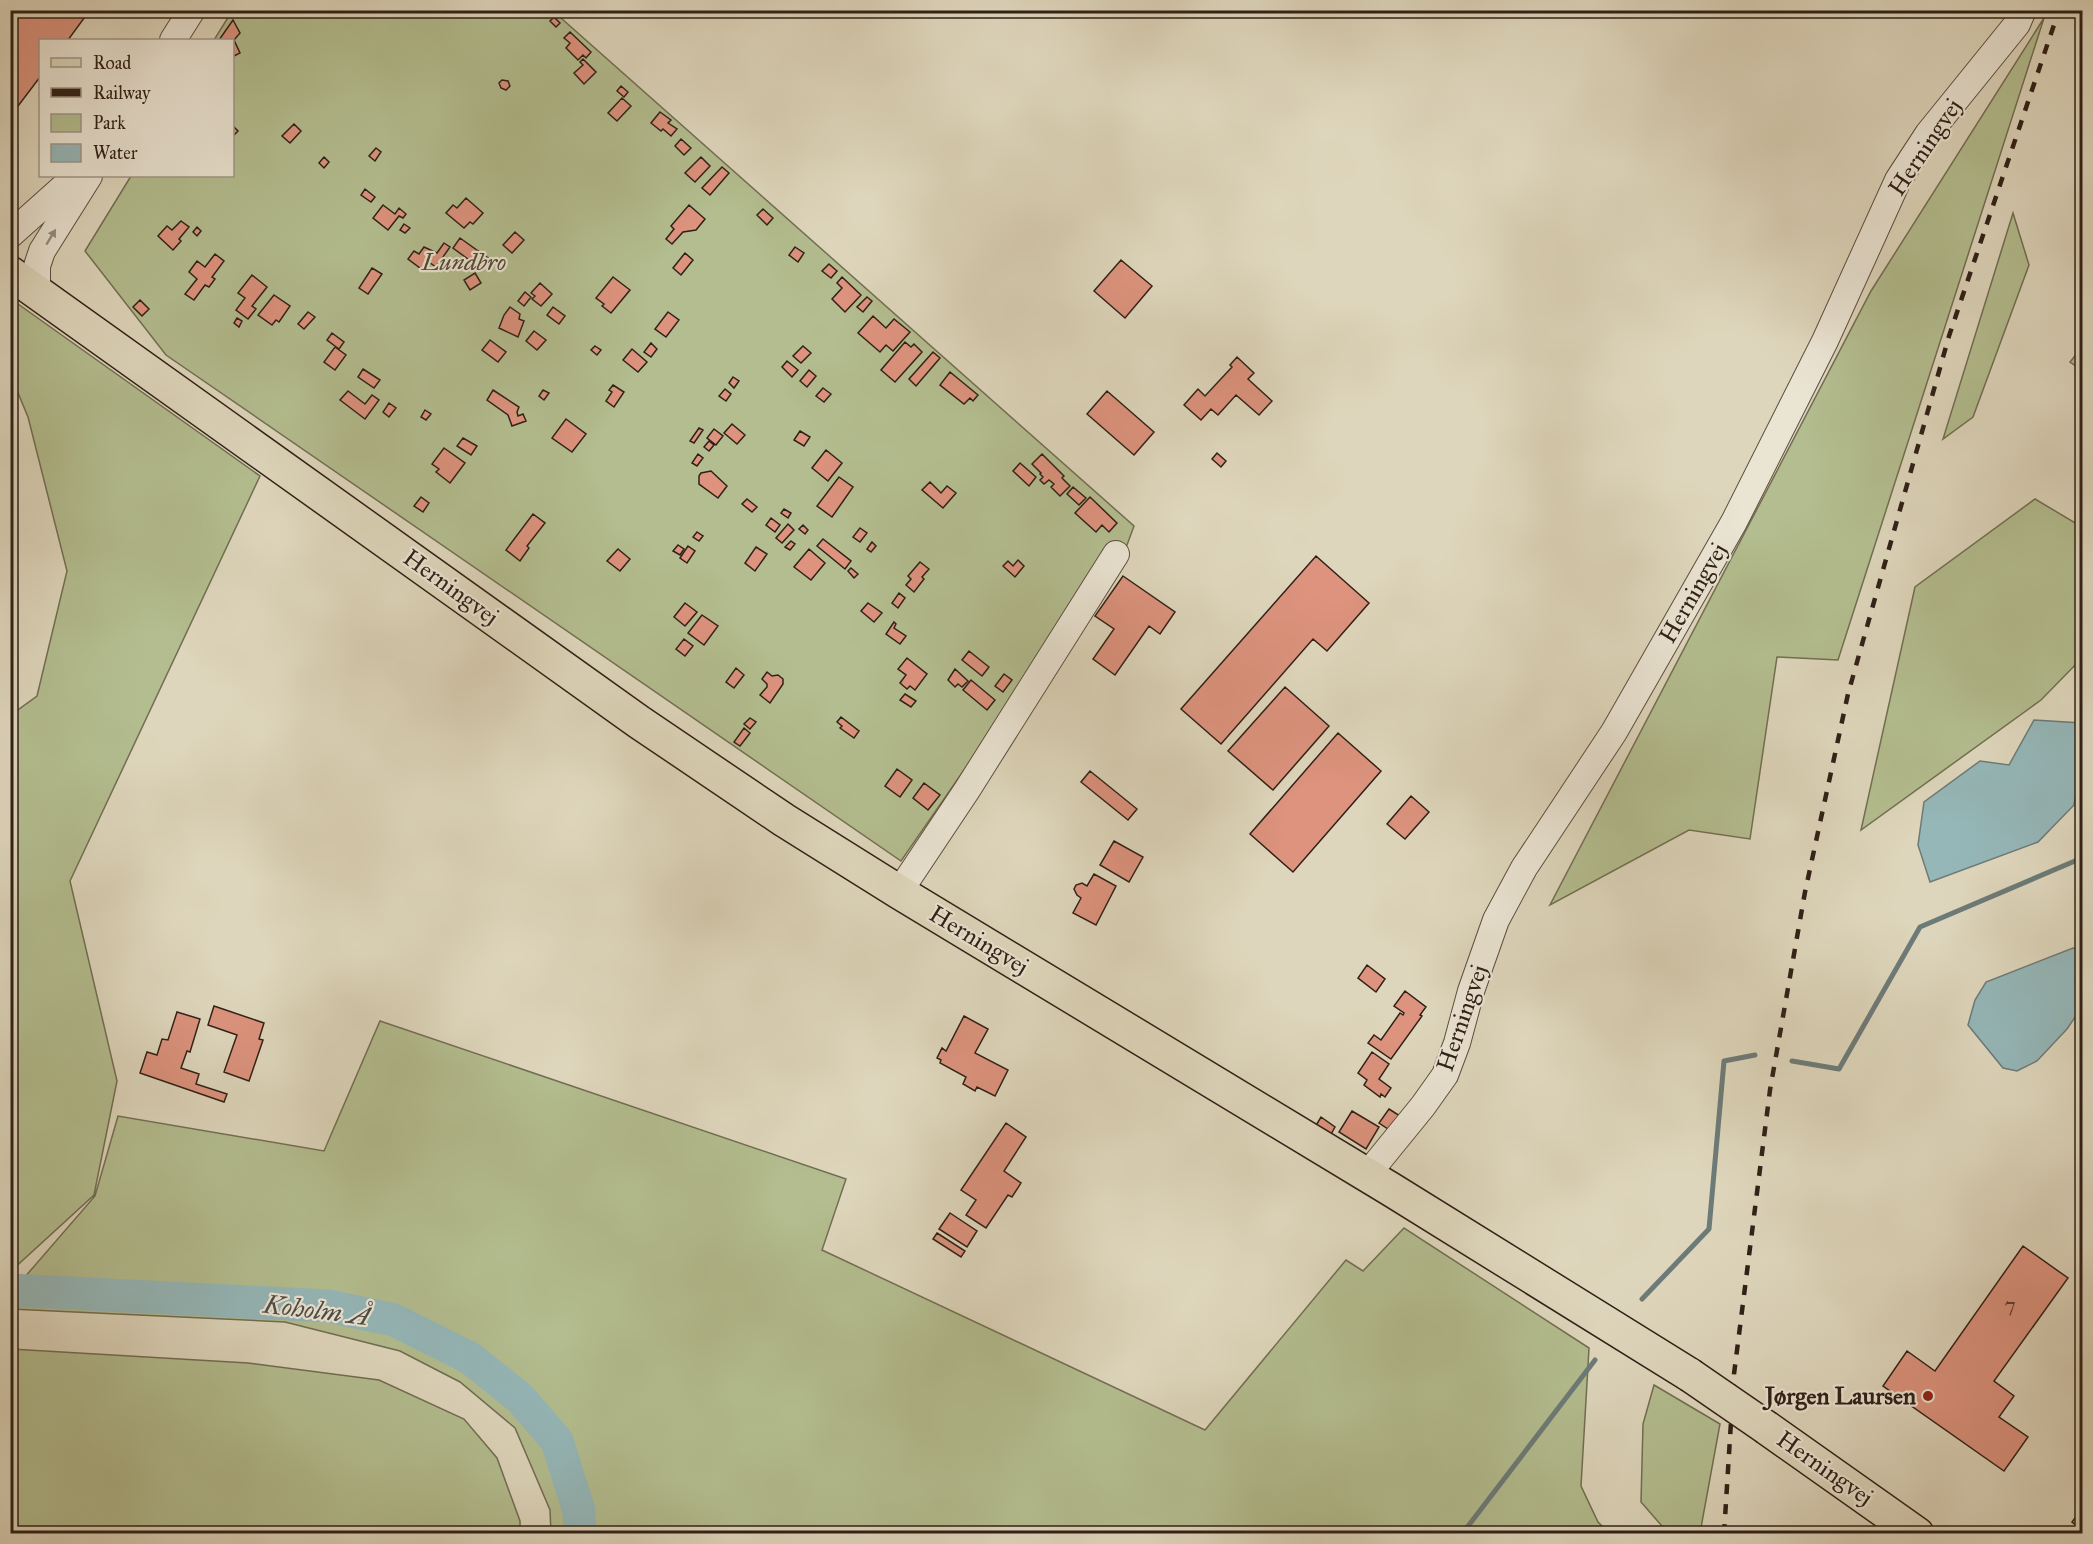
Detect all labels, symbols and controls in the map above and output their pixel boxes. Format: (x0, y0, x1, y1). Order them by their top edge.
legend (39, 39, 234, 177)
text: Road (93, 52, 131, 74)
text: Railway (93, 82, 151, 104)
street label: Herningvej (1882, 93, 1968, 201)
text: Park (93, 112, 126, 134)
text: Water (93, 142, 138, 164)
one-way arrow (46, 229, 57, 245)
park label: Lundbro (421, 247, 506, 277)
street label: Herningvej (1652, 538, 1734, 648)
street label: Herningvej (397, 542, 505, 632)
street label: Herningvej (924, 899, 1034, 981)
street label: Herningvej (1430, 961, 1494, 1075)
water label: Koholm Å (260, 1287, 373, 1333)
house number: 7 (2004, 1292, 2016, 1318)
place label: Jørgen Laursen (1762, 1381, 1916, 1411)
marker: Jørgen Laursen (1921, 1389, 1935, 1403)
street label: Herningvej (1771, 1424, 1879, 1512)

